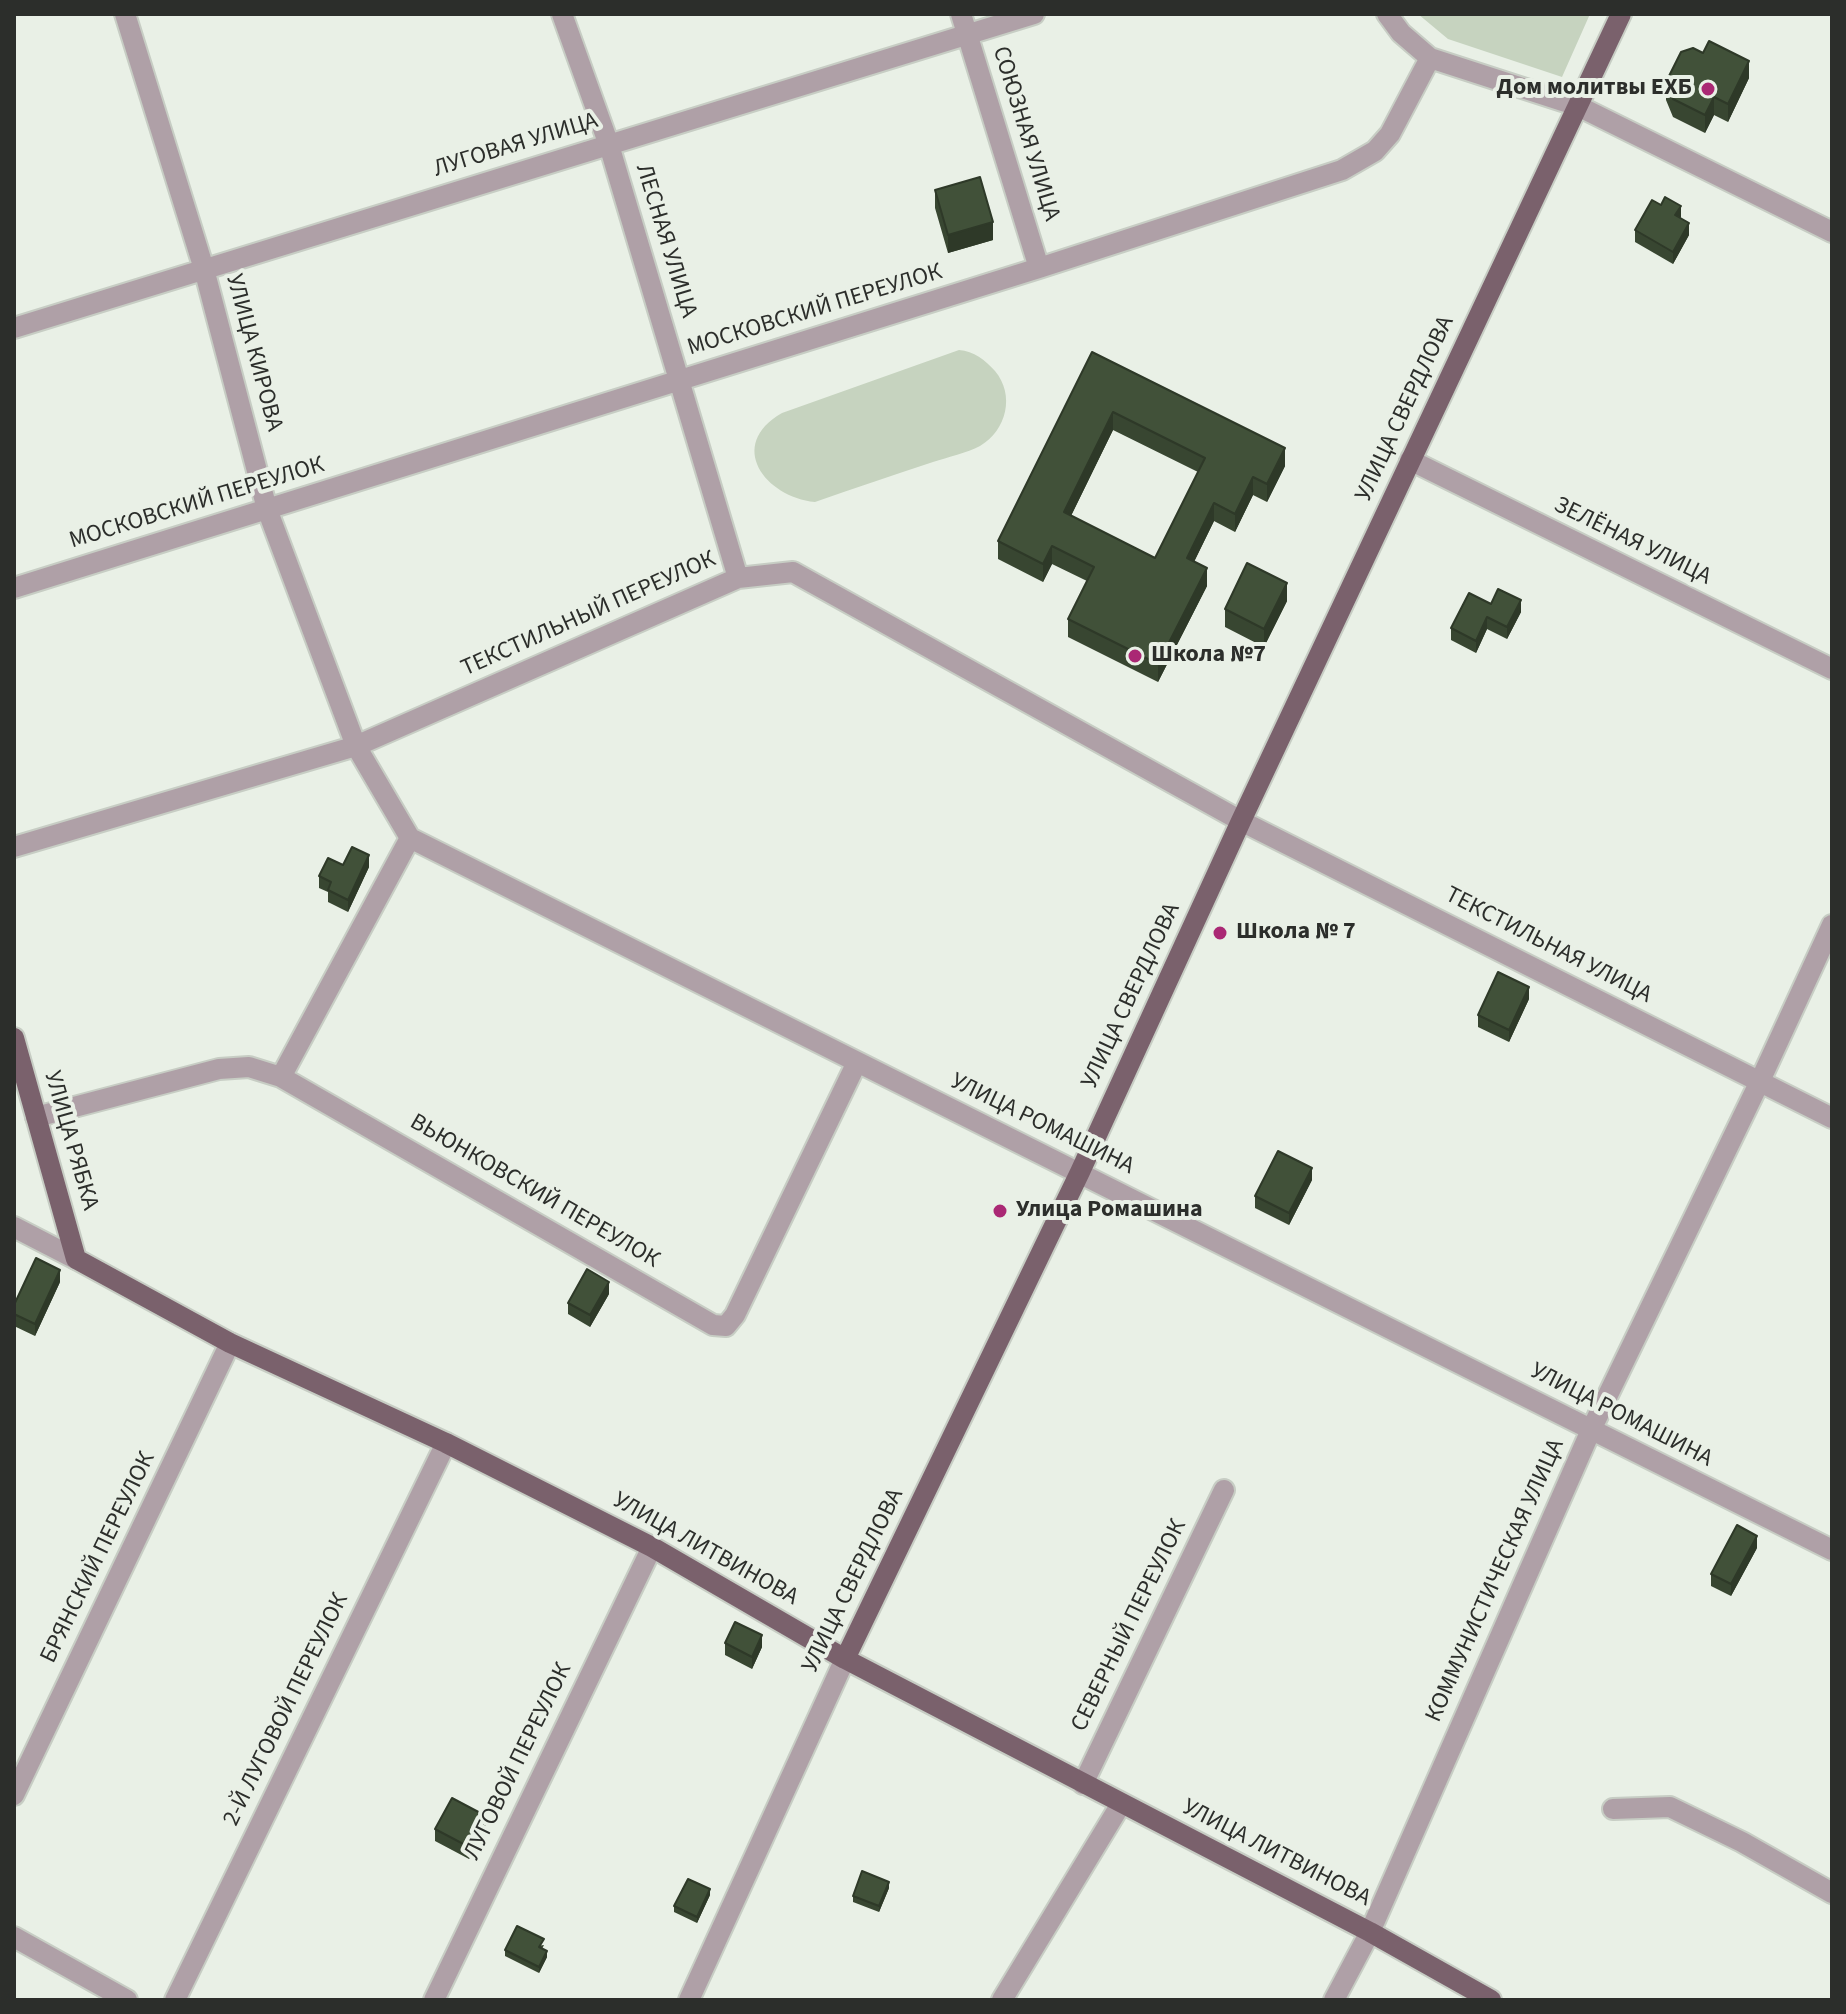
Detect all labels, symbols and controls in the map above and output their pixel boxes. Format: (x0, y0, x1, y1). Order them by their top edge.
street label: СОЮЗНАЯ УЛИЦА (985, 43, 1065, 225)
place label: Дом молитвы ЕХБ (1496, 75, 1692, 103)
marker: Дом молитвы ЕХБ (1699, 80, 1717, 98)
street label: ЛУГОВАЯ УЛИЦА (430, 107, 602, 185)
street label: ЛЕСНАЯ УЛИЦА (628, 161, 702, 321)
street label: МОСКОВСКИЙ ПЕРЕУЛОК (684, 259, 946, 363)
street label: УЛИЦА КИРОВА (218, 271, 288, 435)
street label: УЛИЦА СВЕРДЛОВА (1350, 312, 1462, 506)
street label: МОСКОВСКИЙ ПЕРЕУЛОК (66, 452, 328, 556)
street label: ЗЕЛЁНАЯ УЛИЦА (1549, 492, 1715, 592)
street label: ТЕКСТИЛЬНЫЙ ПЕРЕУЛОК (457, 546, 721, 684)
place label: Школа №7 (1151, 642, 1266, 670)
marker: Школа №7 (1126, 647, 1144, 665)
street label: ТЕКСТИЛЬНАЯ УЛИЦА (1440, 881, 1656, 1011)
street label: УЛИЦА СВЕРДЛОВА (1076, 899, 1188, 1093)
place label: Школа № 7 (1236, 919, 1356, 947)
marker: Школа № 7 (1211, 924, 1229, 942)
street label: УЛИЦА РЯБКА (36, 1068, 104, 1214)
street label: УЛИЦА РОМАШИНА (946, 1068, 1138, 1182)
street label: ВЬЮНКОВСКИЙ ПЕРЕУЛОК (404, 1109, 664, 1275)
place label: Улица Ромашина (1016, 1197, 1203, 1225)
marker: Улица Ромашина (991, 1202, 1009, 1220)
street label: УЛИЦА РОМАШИНА (1525, 1358, 1717, 1474)
street label: КОММУНИСТИЧЕСКАЯ УЛИЦА (1420, 1435, 1572, 1727)
street label: БРЯНСКИЙ ПЕРЕУЛОК (35, 1448, 163, 1668)
street label: УЛИЦА СВЕРДЛОВА (797, 1484, 911, 1678)
street label: УЛИЦА ЛИТВИНОВА (607, 1487, 803, 1613)
street label: СЕВЕРНЫЙ ПЕРЕУЛОК (1066, 1515, 1194, 1737)
street label: 2-Й ЛУГОВОЙ ПЕРЕУЛОК (218, 1589, 356, 1831)
street label: ЛУГОВОЙ ПЕРЕУЛОК (459, 1659, 579, 1865)
street label: УЛИЦА ЛИТВИНОВА (1177, 1794, 1375, 1914)

